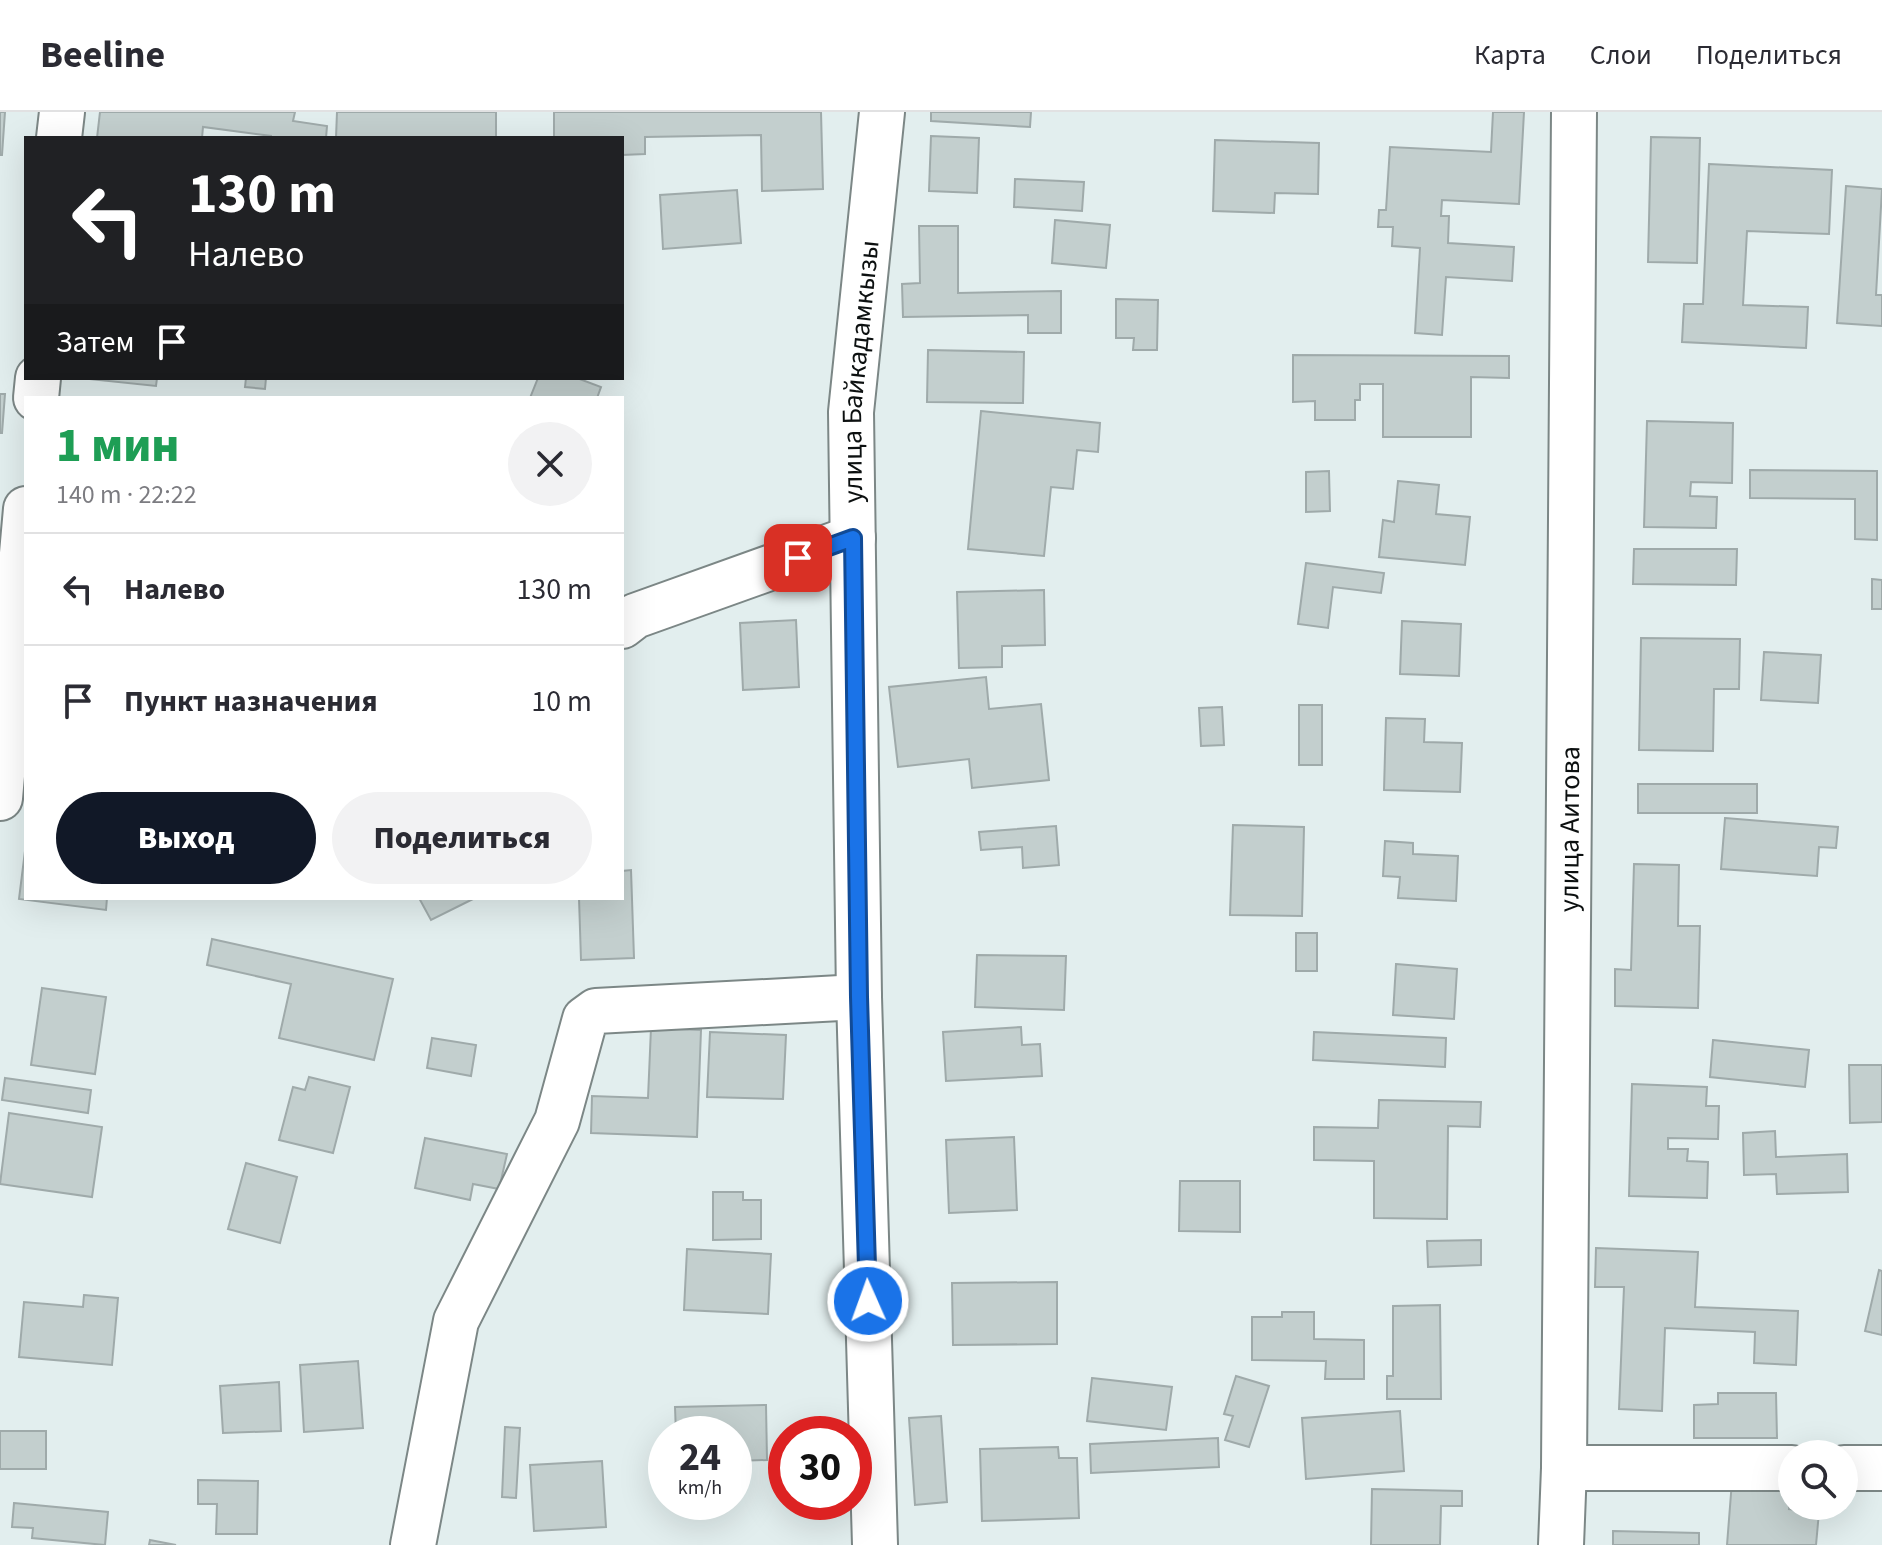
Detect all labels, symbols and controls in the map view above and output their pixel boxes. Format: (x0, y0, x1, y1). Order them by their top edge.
text: Beeline (40, 28, 165, 82)
text: Карта (1474, 35, 1546, 75)
text: Слои (1590, 35, 1652, 75)
text: Поделиться (1696, 35, 1842, 75)
text: 130 m (188, 155, 336, 234)
icon: left (56, 168, 160, 272)
text: Налево (188, 229, 304, 280)
street label: улица Байкадамкызы (832, 238, 890, 504)
icon: arrive (150, 320, 194, 364)
text: Затем (56, 321, 134, 364)
text: 1 мин (56, 412, 179, 480)
button: close (508, 422, 592, 506)
text: 140 m · 22:22 (56, 476, 197, 513)
pin (764, 524, 832, 592)
icon: arrive (776, 536, 820, 580)
icon: left (56, 567, 100, 611)
text: Налево (124, 568, 225, 611)
text: 130 m (516, 568, 592, 611)
icon: arrive (56, 679, 100, 723)
text: Пункт назначения (124, 680, 378, 723)
text: 10 m (531, 680, 592, 723)
street label: улица Аитова (1549, 746, 1590, 912)
button: Выход (56, 792, 316, 884)
button: Поделиться (332, 792, 592, 884)
position arrow (826, 1259, 910, 1343)
speed limit sign: 30 (768, 1416, 872, 1520)
text: 24 (679, 1429, 721, 1486)
map controls (1778, 1440, 1858, 1520)
button: search (1778, 1440, 1858, 1520)
text: km/h (678, 1474, 722, 1502)

